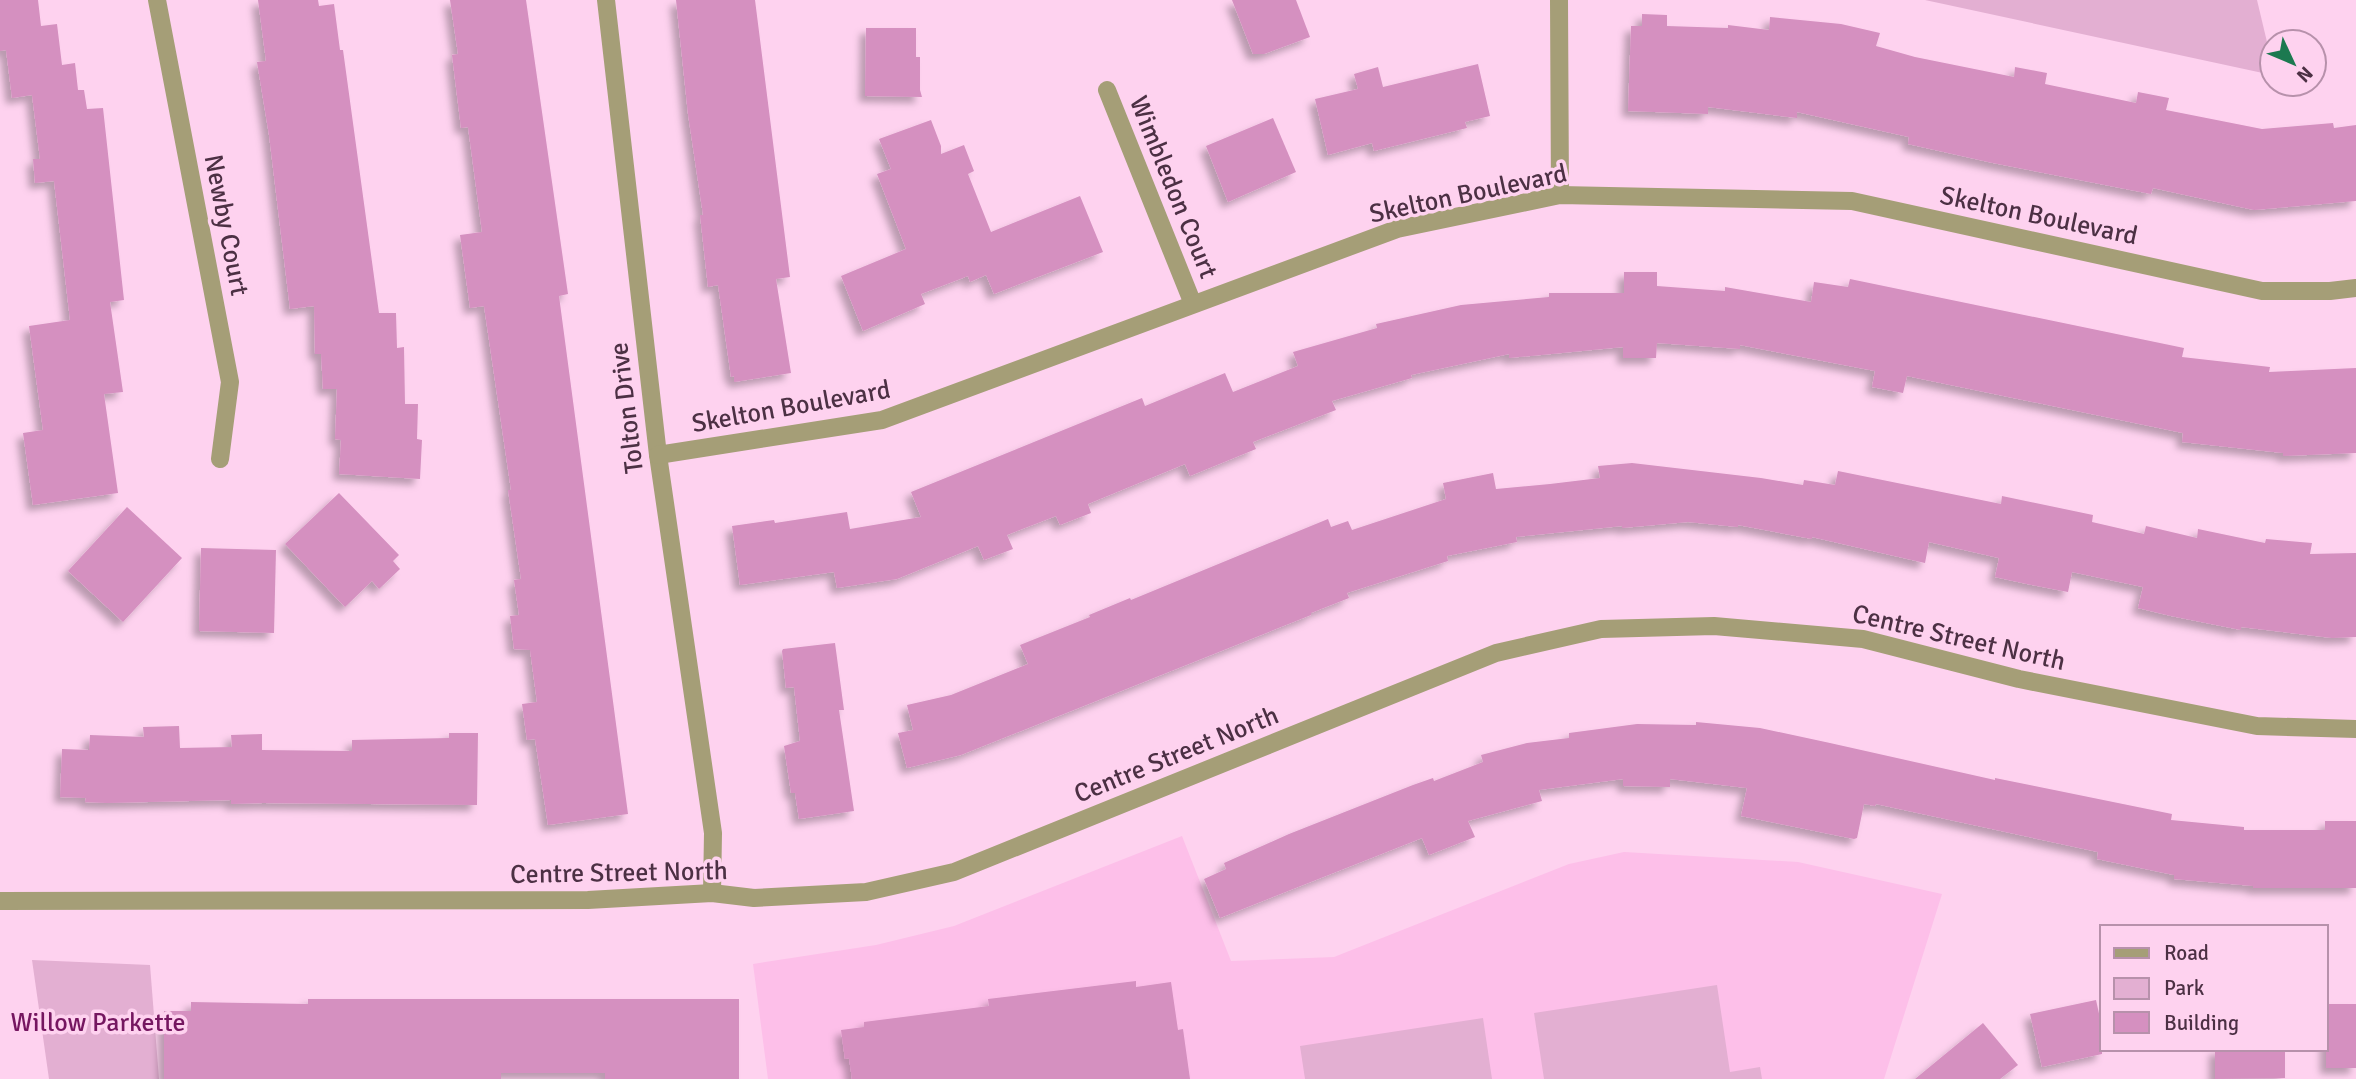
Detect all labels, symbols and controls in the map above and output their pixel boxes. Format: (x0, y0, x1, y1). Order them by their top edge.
north arrow (2258, 28, 2328, 98)
text: N (2291, 61, 2318, 87)
street label: Wimbledon Court (1122, 92, 1224, 283)
street label: Newby Court (197, 152, 255, 299)
street label: Skelton Boulevard (1367, 157, 1570, 231)
street label: Skelton Boulevard (1937, 179, 2140, 253)
street label: Tolton Drive (603, 341, 651, 475)
street label: Skelton Boulevard (689, 374, 893, 440)
street label: Centre Street North (1849, 598, 2068, 678)
street label: Centre Street North (1069, 699, 1283, 811)
street label: Centre Street North (510, 855, 728, 891)
legend (2100, 925, 2328, 1051)
text: Road (2164, 940, 2209, 966)
text: Park (2164, 975, 2205, 1001)
park label: Willow Parkette (10, 1007, 186, 1039)
text: Building (2164, 1010, 2239, 1036)

